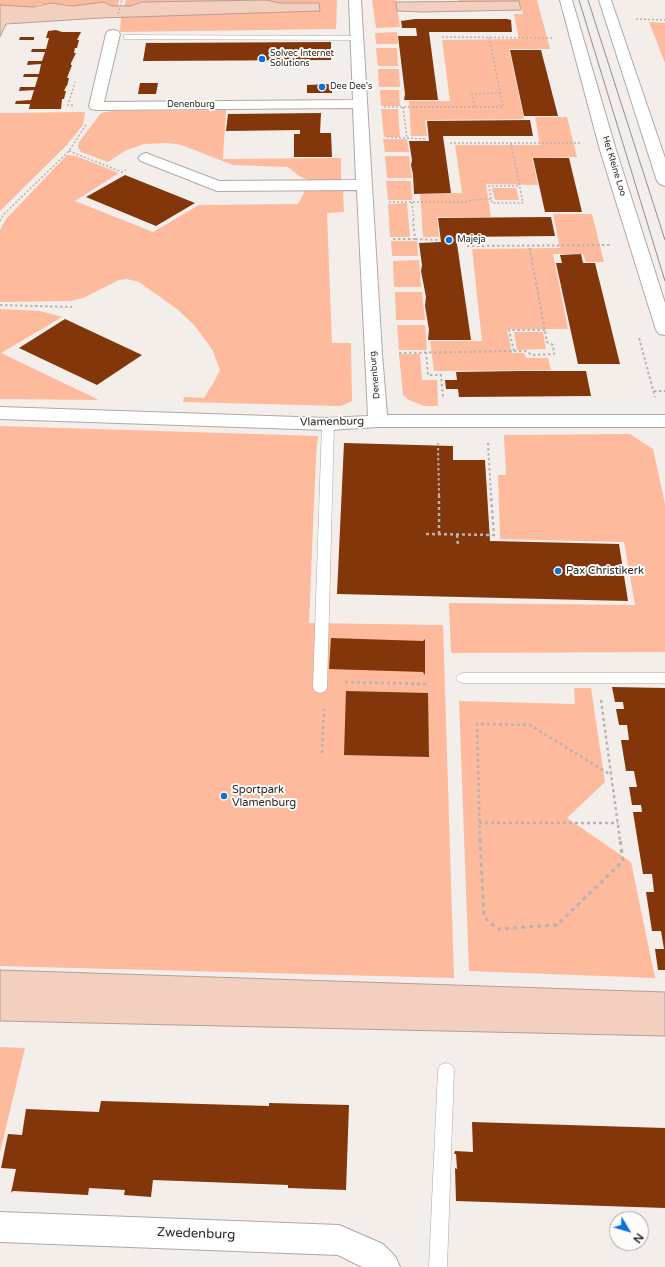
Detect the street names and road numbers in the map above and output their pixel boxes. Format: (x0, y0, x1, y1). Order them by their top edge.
street label: Denenburg (167, 100, 215, 110)
street label: Het Kleine Loo (600, 135, 628, 197)
street label: Denenburg (368, 351, 382, 399)
street label: Vlamenburg (300, 415, 364, 429)
street label: Zwedenburg (157, 1225, 235, 1243)

